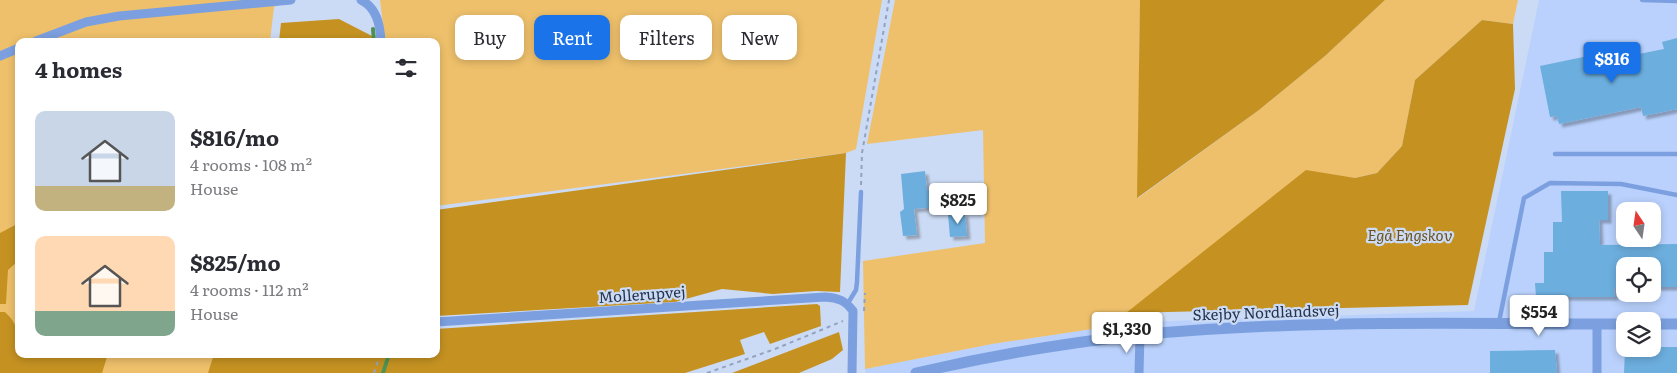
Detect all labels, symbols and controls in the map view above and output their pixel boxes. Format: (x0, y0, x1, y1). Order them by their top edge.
chip: Buy (455, 15, 524, 60)
chip: Rent (534, 15, 610, 60)
chip: Filters (620, 15, 712, 60)
chip: New (722, 15, 797, 60)
pin: $816 (1582, 42, 1642, 84)
text: $816 (1595, 46, 1629, 70)
text: 4 homes (35, 53, 122, 84)
icon: filters (392, 54, 420, 82)
text: $816/mo (190, 121, 279, 152)
icon: home (75, 131, 135, 191)
text: 4 rooms · 108 m² (190, 152, 312, 176)
text: House (190, 176, 238, 200)
pin: $825 (928, 182, 988, 225)
text: $825 (940, 187, 976, 211)
north arrow (1616, 202, 1661, 248)
map controls (1616, 202, 1661, 357)
park label: Egå Engskov (1367, 223, 1453, 246)
text: $825/mo (190, 246, 281, 277)
icon: home (75, 256, 135, 316)
button: locate (1616, 257, 1661, 302)
text: 4 rooms · 112 m² (190, 277, 309, 301)
street label: Mollerupvej (597, 279, 686, 308)
pin: $554 (1509, 294, 1569, 337)
street label: Skejby Nordlandsvej (1192, 297, 1340, 326)
text: $554 (1521, 299, 1557, 323)
text: House (190, 301, 238, 325)
pin: $1,330 (1086, 312, 1168, 354)
button: layers (1616, 312, 1661, 357)
text: $1,330 (1103, 316, 1151, 340)

